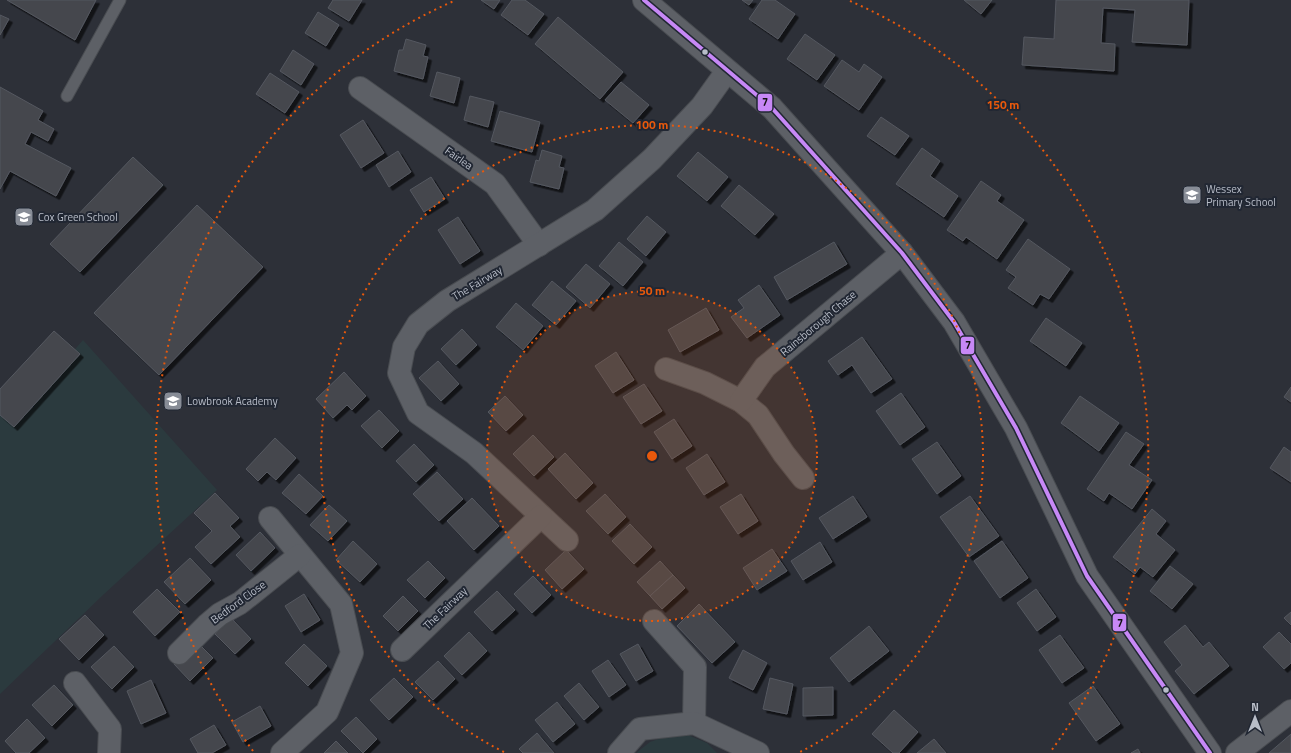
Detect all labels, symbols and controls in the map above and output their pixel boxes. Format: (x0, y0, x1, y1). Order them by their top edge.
unlabelled marker (700, 47, 710, 57)
line badge: 7 (757, 93, 773, 112)
text: 7 (762, 94, 768, 110)
text: 150 m (987, 95, 1019, 114)
text: 100 m (636, 115, 668, 134)
street label: Fairlea (442, 143, 477, 174)
place label: Wessex Primary School (1206, 181, 1276, 210)
school or university icon: Wessex Primary School (1181, 184, 1203, 206)
school or university icon: Cox Green School (13, 206, 35, 228)
place label: Cox Green School (38, 209, 118, 225)
street label: The Fairway (449, 261, 506, 304)
text: 50 m (639, 281, 665, 300)
street label: Rainsborough Chase (777, 286, 860, 360)
line badge: 7 (960, 336, 975, 355)
text: 7 (965, 337, 971, 353)
school or university icon: Lowbrook Academy (162, 390, 184, 412)
place label: Lowbrook Academy (187, 393, 278, 409)
centre of rings (645, 449, 659, 463)
street label: Bedford Close (207, 576, 269, 627)
street label: The Fairway (419, 582, 471, 633)
line badge: 7 (1112, 613, 1127, 632)
text: 7 (1117, 615, 1123, 631)
unlabelled marker (1161, 685, 1171, 695)
north arrow (1235, 697, 1275, 737)
text: N (1251, 699, 1259, 715)

